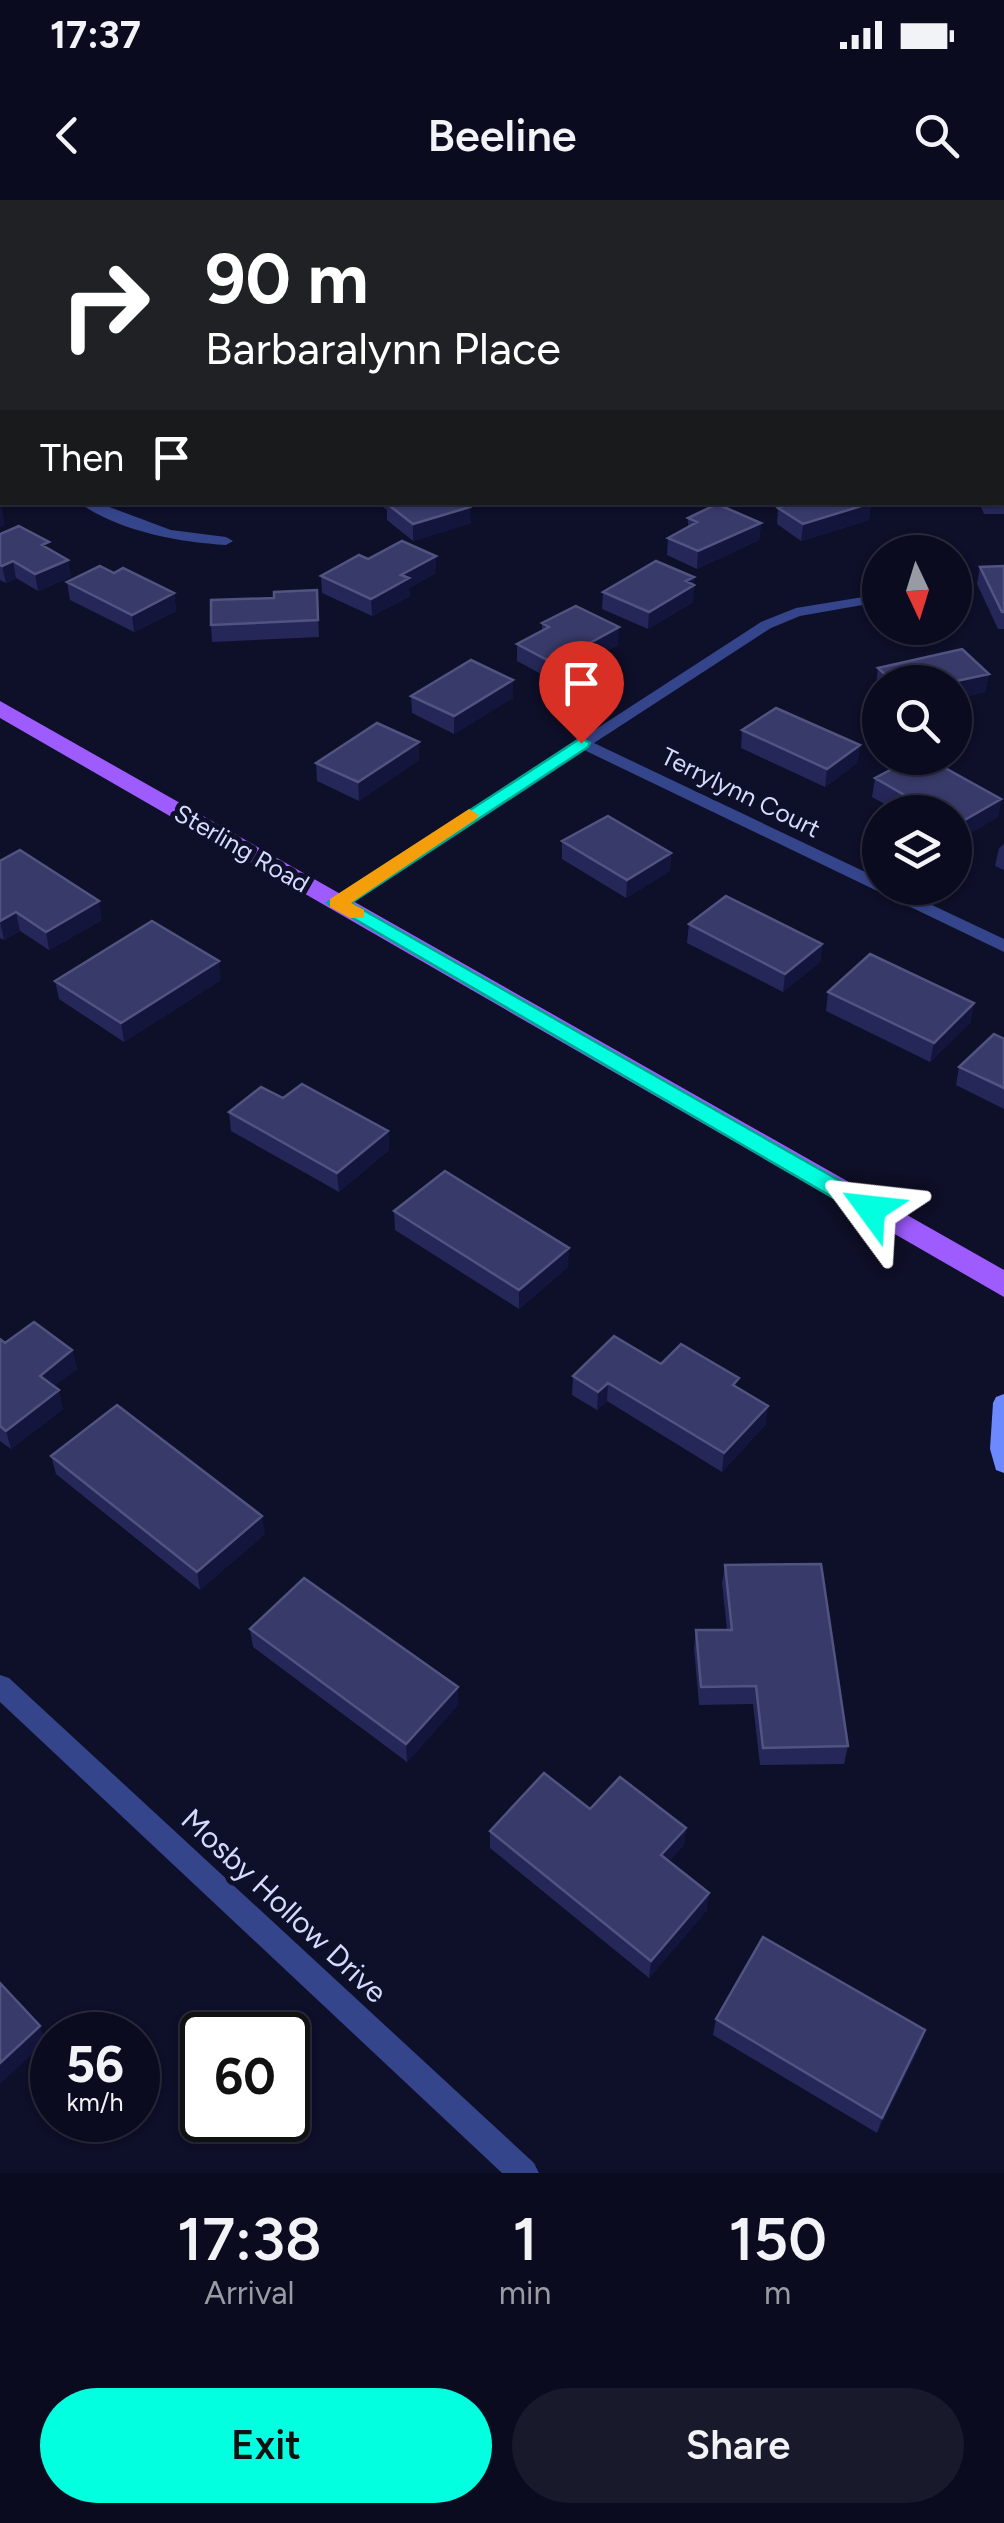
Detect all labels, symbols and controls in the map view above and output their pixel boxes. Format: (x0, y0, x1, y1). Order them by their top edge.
text: 17:37 (50, 12, 141, 58)
icon: back (40, 108, 95, 163)
text: Beeline (427, 108, 577, 162)
icon: search (909, 108, 964, 163)
text: 90 m (205, 236, 369, 321)
icon: right (40, 240, 170, 370)
text: Barbaralynn Place (205, 321, 561, 375)
icon: arrive (144, 430, 199, 485)
text: Then (40, 435, 124, 481)
north arrow (862, 535, 972, 645)
map controls (862, 535, 972, 905)
pin (539, 641, 624, 744)
icon: arrive (554, 656, 609, 711)
button: search (862, 665, 972, 775)
street label: Terrylynn Court (657, 741, 825, 843)
button: layers (862, 795, 972, 905)
street label: Sterling Road (169, 797, 315, 899)
position arrow (819, 1157, 923, 1261)
street label: Mosby Hollow Drive (174, 1801, 395, 2010)
speed limit sign: 60 (180, 2012, 310, 2142)
text: 56 (66, 2034, 124, 2095)
text: km/h (66, 2087, 124, 2117)
text: 17:38 (177, 2203, 322, 2275)
text: 1 (513, 2203, 538, 2275)
text: 150 (728, 2203, 827, 2275)
text: Arrival (204, 2274, 295, 2312)
text: min (499, 2274, 551, 2312)
text: m (764, 2274, 791, 2312)
button: Exit (40, 2388, 492, 2503)
button: Share (512, 2388, 964, 2503)

